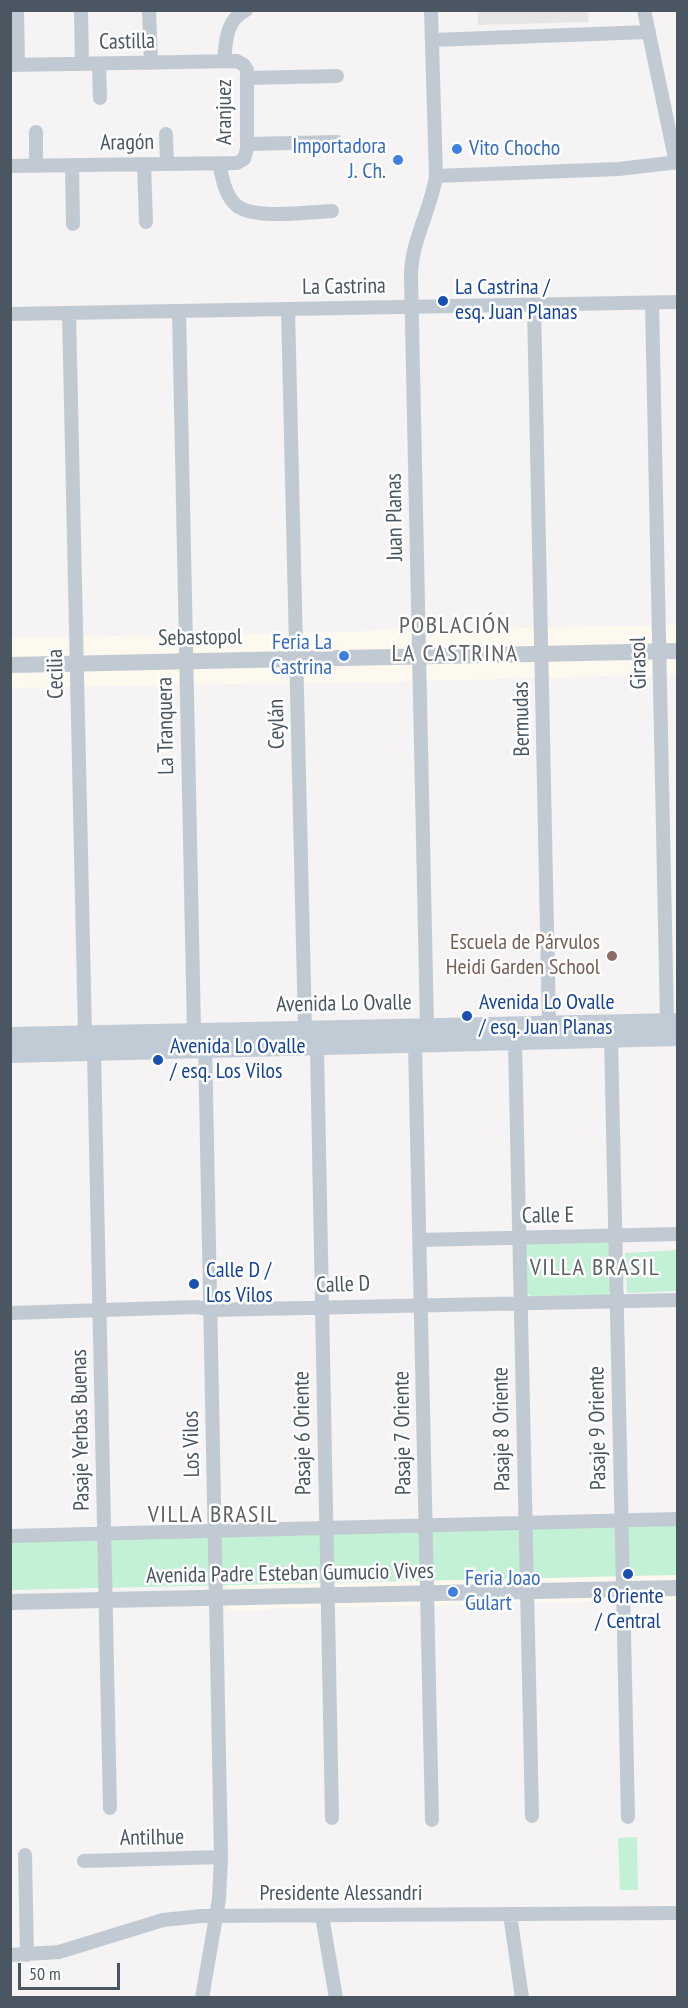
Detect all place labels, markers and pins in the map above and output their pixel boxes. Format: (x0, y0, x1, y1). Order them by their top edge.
place label: Importadora J. Ch. (292, 134, 386, 186)
place label: Vito Chocho (469, 136, 560, 162)
marker: Vito Chocho (450, 142, 464, 156)
marker: Importadora J. Ch. (391, 153, 405, 167)
place label: La Castrina / esq. Juan Planas (455, 275, 577, 326)
marker: La Castrina / esq. Juan Planas (436, 294, 450, 308)
place label: Feria La Castrina (271, 630, 332, 682)
marker: Feria La Castrina (337, 649, 351, 663)
place label: Escuela de Párvulos Heidi Garden School (446, 930, 600, 981)
marker: Escuela de Párvulos Heidi Garden School (605, 949, 619, 963)
place label: Avenida Lo Ovalle / esq. Juan Planas (479, 990, 615, 1042)
marker: Avenida Lo Ovalle / esq. Juan Planas (460, 1009, 474, 1023)
place label: Avenida Lo Ovalle / esq. Los Vilos (170, 1034, 306, 1086)
marker: Avenida Lo Ovalle / esq. Los Vilos (151, 1053, 165, 1067)
place label: Calle D / Los Vilos (206, 1258, 273, 1310)
marker: Calle D / Los Vilos (187, 1277, 201, 1291)
place label: Feria Joao Gulart (465, 1566, 541, 1618)
marker: 8 Oriente / Central (621, 1567, 635, 1581)
place label: 8 Oriente / Central (592, 1584, 664, 1636)
marker: Feria Joao Gulart (446, 1585, 460, 1599)

